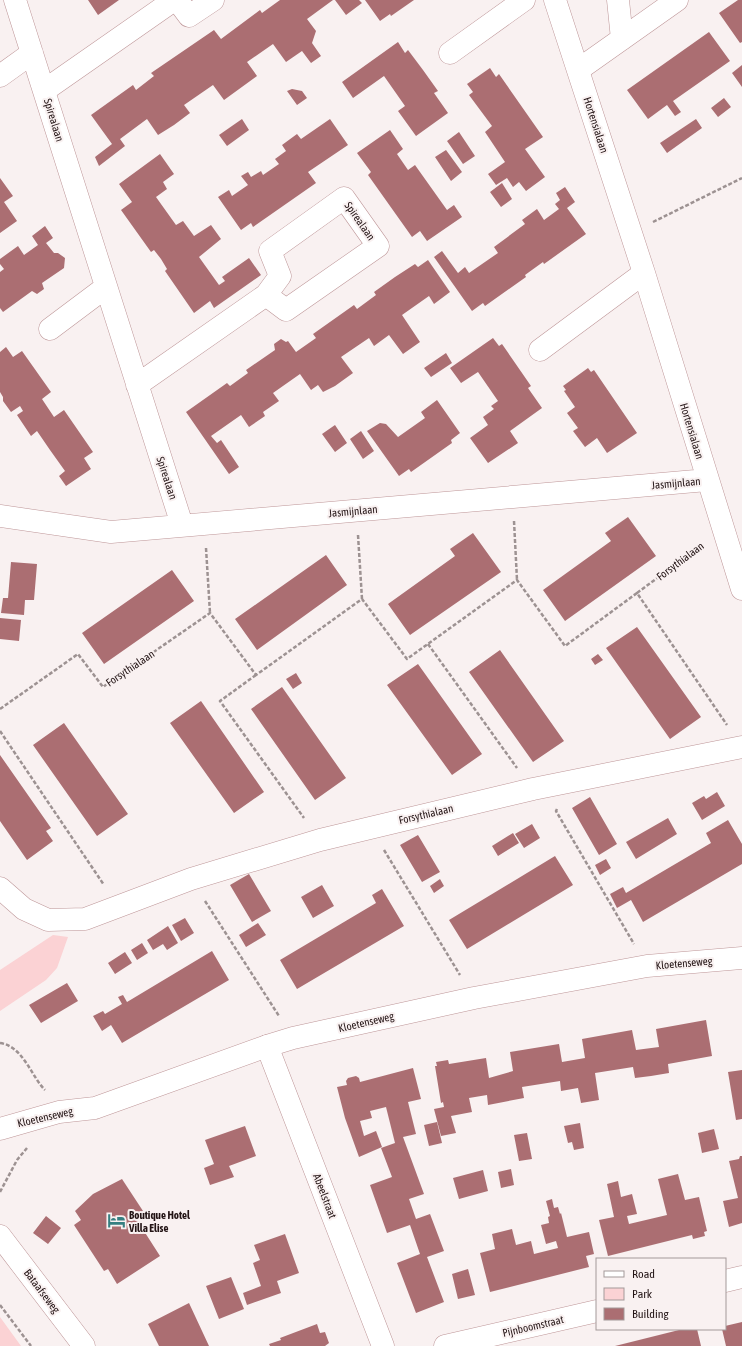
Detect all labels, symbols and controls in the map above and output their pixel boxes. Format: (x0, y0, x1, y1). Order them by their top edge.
street label: Hortensialaan (581, 96, 611, 154)
street label: Spirealaan (42, 97, 66, 143)
street label: Spirealaan (342, 199, 378, 243)
street label: Hortensialaan (678, 401, 706, 461)
street label: Spirealaan (154, 455, 180, 501)
street label: Jasmijnlaan (651, 475, 701, 491)
street label: Jasmijnlaan (328, 503, 378, 519)
street label: Forsythialaan (654, 539, 706, 583)
street label: Forsythialaan (104, 647, 156, 689)
street label: Forsythialaan (398, 802, 454, 826)
street label: Kloetenseweg (655, 955, 713, 971)
street label: Kloetenseweg (337, 1010, 395, 1034)
street label: Kloetenseweg (16, 1105, 74, 1129)
street label: Abeelstraat (311, 1172, 339, 1220)
place label: Boutique Hotel Villa Elise (128, 1209, 191, 1234)
hotel icon: Boutique Hotel Villa Elise (106, 1211, 126, 1231)
legend (596, 1258, 726, 1330)
street label: Bataafseweg (22, 1267, 63, 1315)
text: Road (632, 1267, 655, 1281)
text: Park (632, 1287, 653, 1301)
text: Building (632, 1307, 670, 1321)
street label: Pijnboomstraat (501, 1313, 565, 1339)

